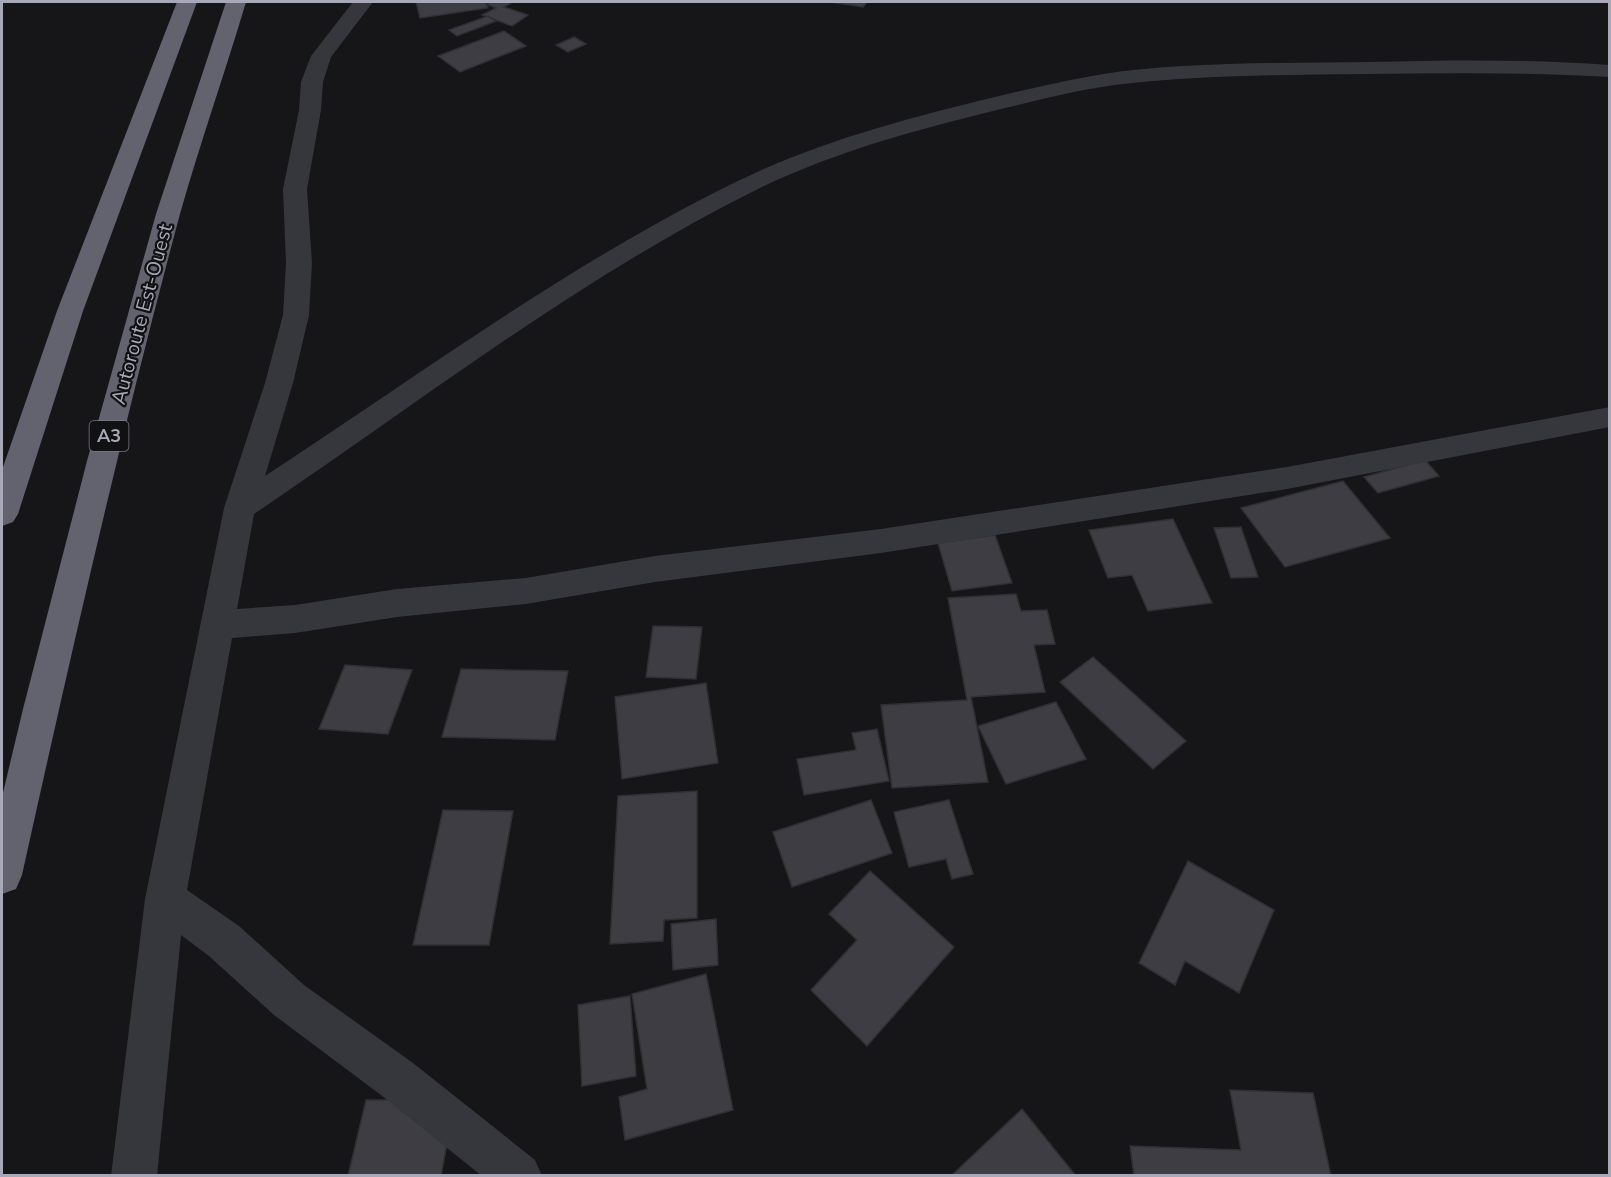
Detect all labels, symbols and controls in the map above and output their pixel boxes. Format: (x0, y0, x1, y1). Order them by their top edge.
street label: Autoroute Est-Ouest (105, 220, 179, 407)
road number: A3 (90, 421, 128, 451)

